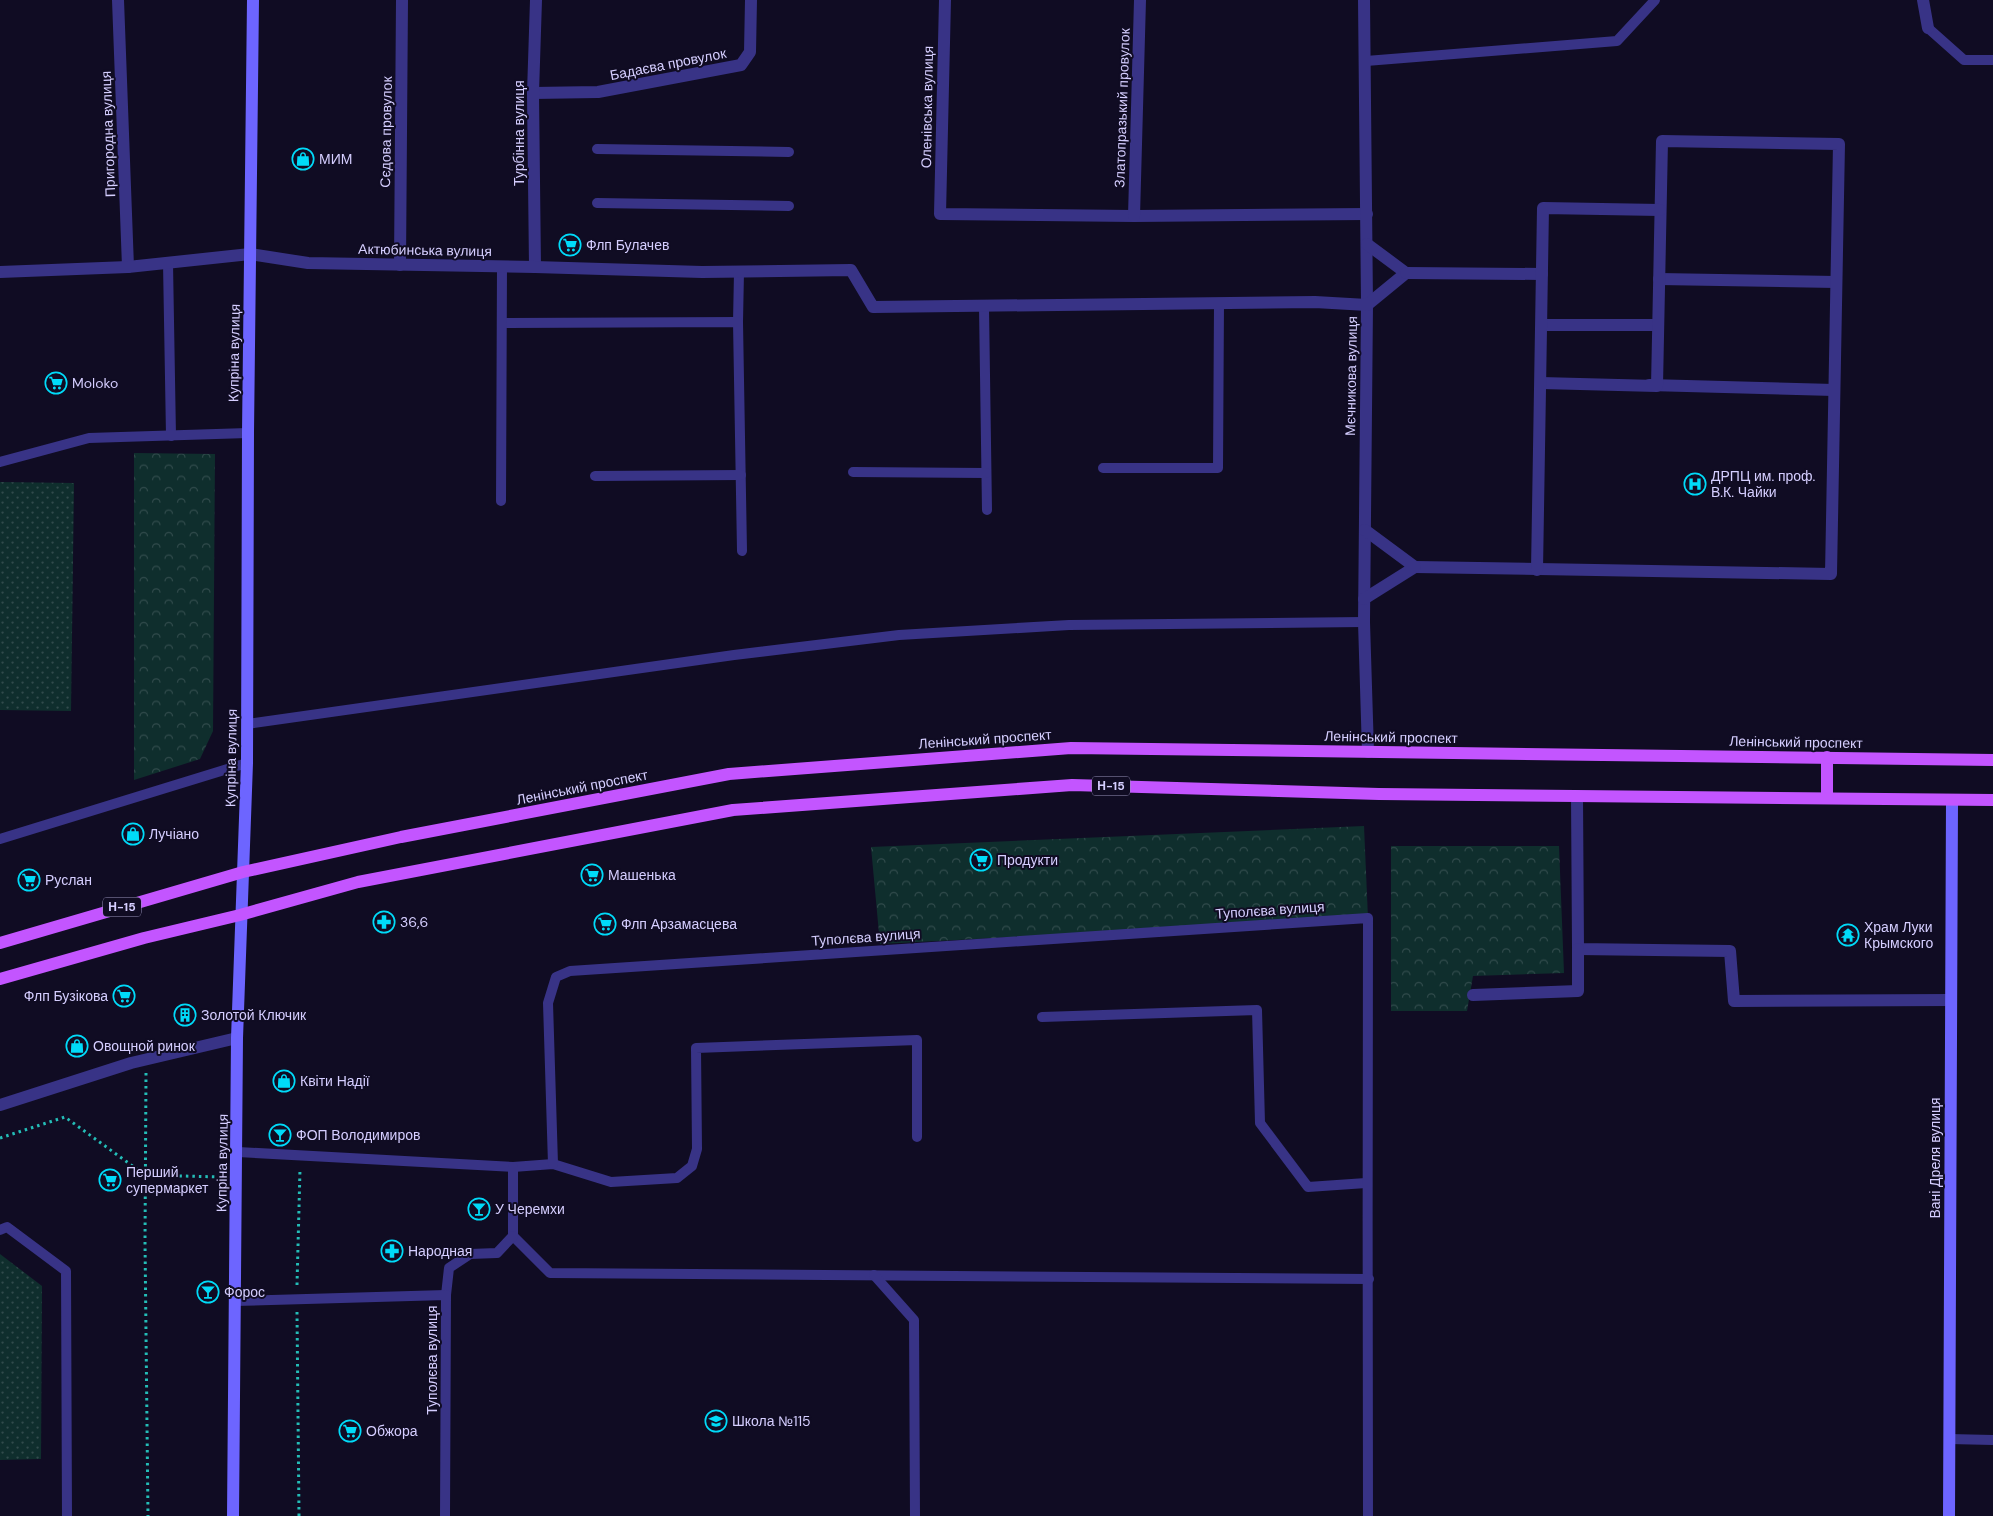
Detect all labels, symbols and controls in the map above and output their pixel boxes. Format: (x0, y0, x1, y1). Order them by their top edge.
street label: Златопразький провулок (1110, 27, 1134, 188)
street label: Бадаєва провулок (608, 44, 729, 84)
street label: Оленівська вулиця (917, 46, 937, 168)
street label: Пригородна вулиця (97, 71, 119, 197)
street label: Сєдова провулок (376, 75, 396, 188)
street label: Турбінна вулиця (510, 80, 528, 186)
shop icon: МИМ (291, 147, 315, 171)
place label: МИМ (319, 150, 352, 168)
supermarket icon: Флп Булачев (558, 233, 582, 257)
place label: Флп Булачев (586, 236, 669, 254)
street label: Актюбинська вулиця (358, 240, 492, 260)
street label: Купріна вулиця (224, 304, 244, 402)
street label: Мєчникова вулиця (1341, 316, 1361, 436)
supermarket icon: Moloko (44, 371, 68, 395)
place label: Moloko (72, 374, 118, 392)
place label: ДРПЦ им. проф. В.К. Чайки (1711, 467, 1816, 501)
hospital icon: ДРПЦ им. проф. В.К. Чайки (1683, 472, 1707, 496)
street label: Купріна вулиця (221, 709, 241, 807)
street label: Ленінський проспект (918, 725, 1053, 753)
street label: Ленінський проспект (1324, 727, 1459, 747)
street label: Ленінський проспект (1729, 732, 1864, 752)
street label: Ленінський проспект (515, 765, 650, 809)
road number: Н-15 (1092, 776, 1130, 796)
shop icon: Лучіано (121, 822, 145, 846)
place label: Лучіано (149, 825, 199, 843)
supermarket icon: Продукти (969, 848, 993, 872)
place label: Продукти (997, 851, 1058, 869)
supermarket icon: Машенька (580, 863, 604, 887)
place label: Машенька (608, 866, 676, 884)
supermarket icon: Руслан (17, 868, 41, 892)
place label: Руслан (45, 871, 92, 889)
street label: Туполєва вулиця (1215, 897, 1325, 923)
road number: Н-15 (103, 898, 141, 916)
pharmacy icon: 36,6 (372, 910, 396, 934)
supermarket icon: Флп Арзамасцева (593, 912, 617, 936)
place label: 36,6 (400, 913, 428, 931)
place label: Флп Арзамасцева (621, 915, 737, 933)
place label: Храм Луки Крымского (1864, 918, 1933, 952)
temple icon: Храм Луки Крымского (1836, 923, 1860, 947)
street label: Туполєва вулиця (811, 924, 921, 950)
supermarket icon: Флп Бузікова (112, 984, 136, 1008)
place label: Флп Бузікова (24, 987, 108, 1005)
building icon: Золотой Ключик (173, 1003, 197, 1027)
place label: Золотой Ключик (201, 1006, 307, 1024)
shop icon: Овощной ринок (65, 1034, 89, 1058)
place label: Овощной ринок (93, 1037, 196, 1055)
shop icon: Квіти Надії (272, 1069, 296, 1093)
place label: Квіти Надії (300, 1072, 370, 1090)
street label: Вані Дреля вулиця (1926, 1097, 1944, 1219)
street label: Купріна вулиця (212, 1114, 232, 1212)
bar icon: ФОП Володимиров (268, 1123, 292, 1147)
place label: ФОП Володимиров (296, 1126, 420, 1144)
place label: Перший супермаркет (126, 1163, 209, 1197)
supermarket icon: Перший супермаркет (98, 1168, 122, 1192)
bar icon: У Черемхи (467, 1197, 491, 1221)
place label: У Черемхи (495, 1200, 565, 1218)
pharmacy icon: Народная (380, 1239, 404, 1263)
place label: Народная (408, 1242, 472, 1260)
bar icon: Форос (196, 1280, 220, 1304)
place label: Форос (224, 1283, 265, 1301)
street label: Туполєва вулиця (423, 1305, 441, 1415)
school or university icon: Школа №115 (704, 1409, 728, 1433)
place label: Школа №115 (732, 1412, 811, 1430)
supermarket icon: Обжора (338, 1419, 362, 1443)
place label: Обжора (366, 1422, 418, 1440)

